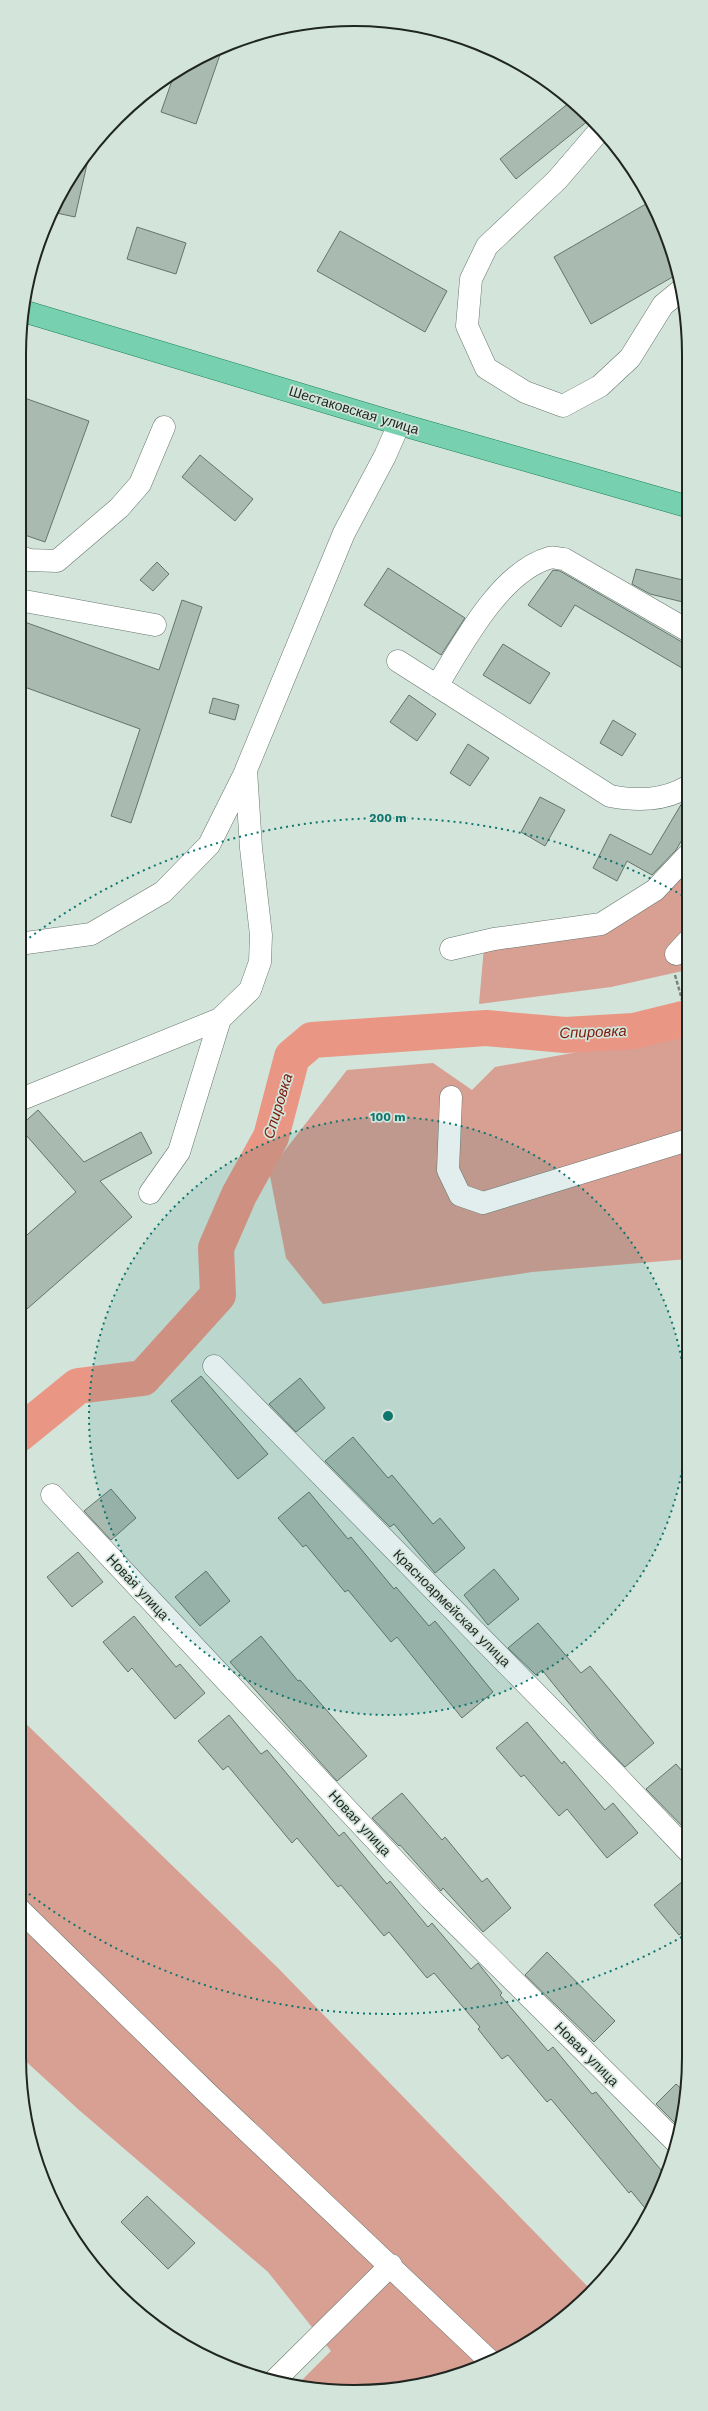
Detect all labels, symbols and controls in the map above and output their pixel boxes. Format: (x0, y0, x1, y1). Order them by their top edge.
street label: Шестаковская улица (287, 383, 421, 437)
text: 200 m (369, 811, 407, 825)
water label: Спировка (559, 1022, 627, 1042)
water label: Спировка (260, 1071, 296, 1141)
text: 100 m (370, 1110, 406, 1124)
centre of rings (381, 1409, 395, 1423)
street label: Красноармейская улица (390, 1546, 514, 1670)
street label: Новая улица (104, 1551, 173, 1623)
street label: Новая улица (326, 1787, 395, 1859)
street label: Новая улица (552, 2019, 622, 2089)

